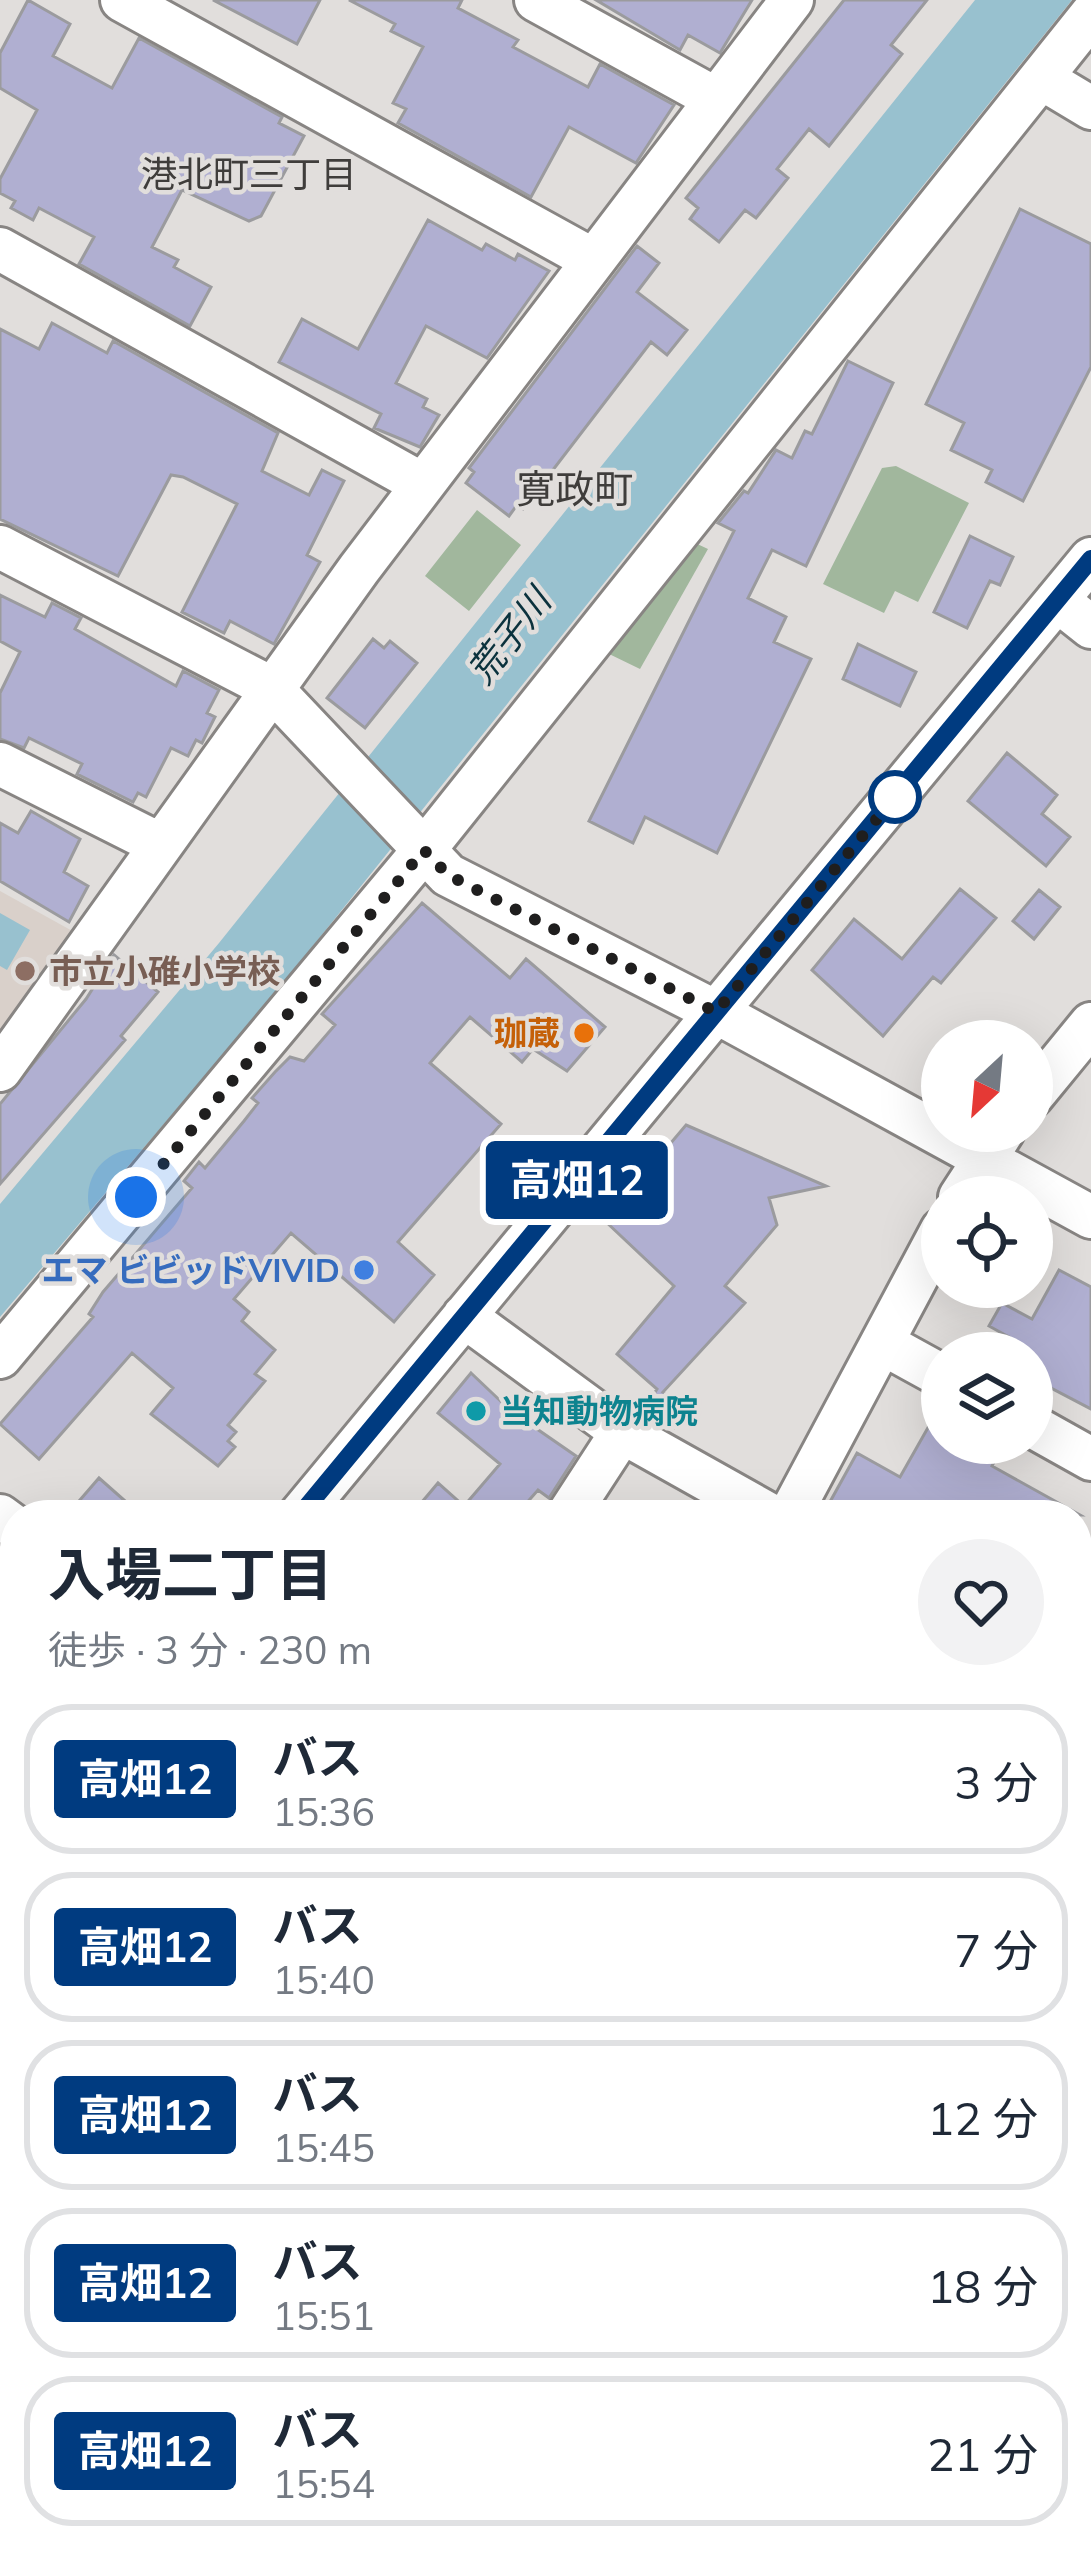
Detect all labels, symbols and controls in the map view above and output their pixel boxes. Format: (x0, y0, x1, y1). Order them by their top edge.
district label: 港北町三丁目 (141, 151, 357, 196)
district label: 寛政町 (516, 464, 634, 513)
water label: 荒子川 (458, 576, 562, 692)
unlabelled marker (870, 772, 920, 822)
place label: 市立小碓小学校 (49, 950, 280, 991)
marker: 市立小碓小学校 (12, 958, 38, 984)
place label: 珈蔵 (494, 1012, 560, 1053)
marker: 珈蔵 (571, 1020, 597, 1046)
north arrow (921, 1020, 1053, 1152)
map controls (921, 1020, 1053, 1464)
line badge: 高畑12 (493, 1141, 661, 1219)
text: 高畑12 (510, 1153, 644, 1206)
your location (106, 1167, 166, 1227)
button: locate (921, 1176, 1053, 1308)
place label: エマ ビビッドVIVID (41, 1249, 340, 1290)
marker: エマ ビビッドVIVID (351, 1257, 377, 1283)
button: layers (921, 1332, 1053, 1464)
place label: 当知動物病院 (500, 1390, 698, 1431)
marker: 当知動物病院 (463, 1398, 489, 1424)
text: 入場二丁目 (48, 1538, 333, 1609)
button: heart (918, 1539, 1044, 1665)
text: 徒歩 · 3 分 · 230 m (48, 1625, 372, 1674)
text: バス (272, 1729, 362, 1785)
text: 高畑12 (78, 1752, 212, 1805)
text: 3 分 (954, 1754, 1038, 1810)
text: 15:36 (272, 1787, 375, 1836)
text: バス (272, 1897, 362, 1953)
text: 高畑12 (78, 1920, 212, 1973)
text: 7 分 (954, 1922, 1038, 1978)
text: 15:40 (272, 1955, 375, 2004)
text: バス (272, 2065, 362, 2121)
text: 高畑12 (78, 2088, 212, 2141)
text: 12 分 (927, 2090, 1038, 2146)
text: 15:45 (272, 2123, 375, 2172)
text: バス (272, 2233, 362, 2289)
text: 高畑12 (78, 2256, 212, 2309)
text: 18 分 (927, 2258, 1038, 2314)
text: 15:51 (272, 2291, 375, 2340)
text: バス (272, 2401, 362, 2457)
text: 高畑12 (78, 2424, 212, 2477)
text: 21 分 (927, 2426, 1038, 2482)
text: 15:54 (272, 2459, 375, 2508)

